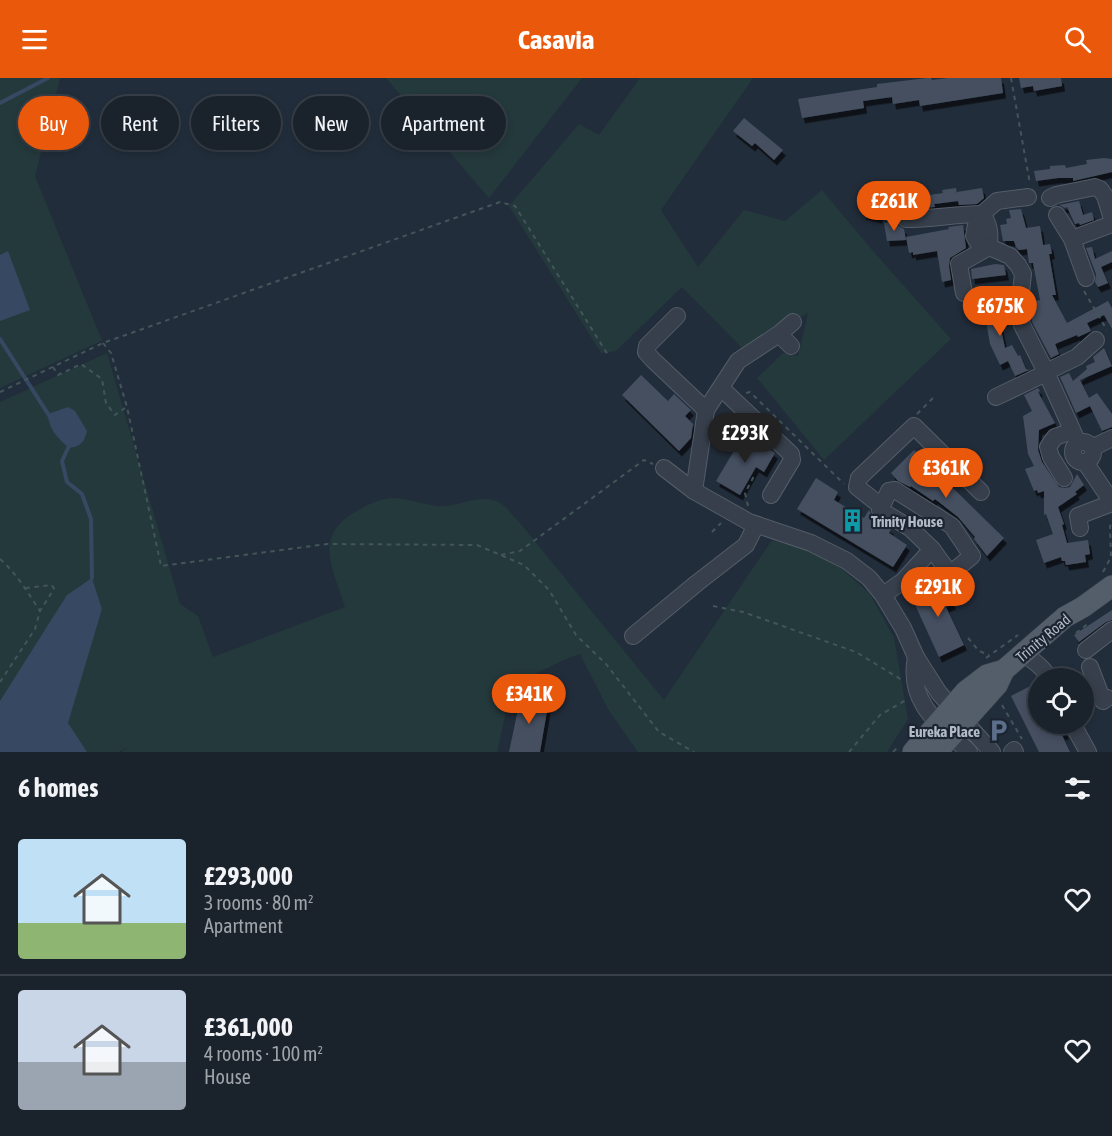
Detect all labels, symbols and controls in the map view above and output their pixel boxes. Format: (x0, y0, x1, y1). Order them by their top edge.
icon: menu (18, 23, 51, 56)
icon: search (1061, 23, 1094, 56)
text: Casavia (518, 24, 594, 55)
chip: Buy (18, 96, 89, 150)
chip: Rent (101, 96, 179, 150)
chip: Filters (191, 96, 281, 150)
chip: New (293, 96, 369, 150)
chip: Apartment (381, 96, 506, 150)
pin: £261K (852, 181, 936, 232)
text: £261K (871, 189, 917, 212)
pin: £675K (958, 286, 1042, 337)
text: £675K (977, 294, 1023, 317)
pin: £293K (703, 413, 787, 464)
text: £293K (722, 421, 768, 444)
pin: £361K (904, 448, 988, 499)
text: £361K (923, 456, 969, 479)
building icon: Trinity House (840, 508, 866, 534)
place label: Trinity House (871, 513, 943, 530)
pin: £291K (896, 567, 980, 618)
text: £291K (915, 575, 961, 598)
street label: Trinity Road (1012, 610, 1074, 666)
map controls (1028, 668, 1094, 734)
button: locate (1028, 668, 1094, 734)
pin: £341K (487, 674, 571, 725)
text: £341K (506, 682, 552, 705)
parking icon: Eureka Place (985, 718, 1011, 744)
place label: Eureka Place (909, 723, 980, 740)
icon: filters (1061, 772, 1094, 805)
text: 6 homes (18, 773, 98, 803)
text: £293,000 (204, 861, 293, 891)
icon: home (66, 863, 138, 935)
icon: heart (1061, 883, 1094, 916)
text: 3 rooms · 80 m² (204, 891, 314, 914)
text: Apartment (204, 914, 283, 937)
text: £361,000 (204, 1012, 293, 1042)
icon: home (66, 1014, 138, 1086)
icon: heart (1061, 1034, 1094, 1067)
text: 4 rooms · 100 m² (204, 1042, 323, 1065)
text: House (204, 1065, 251, 1088)

